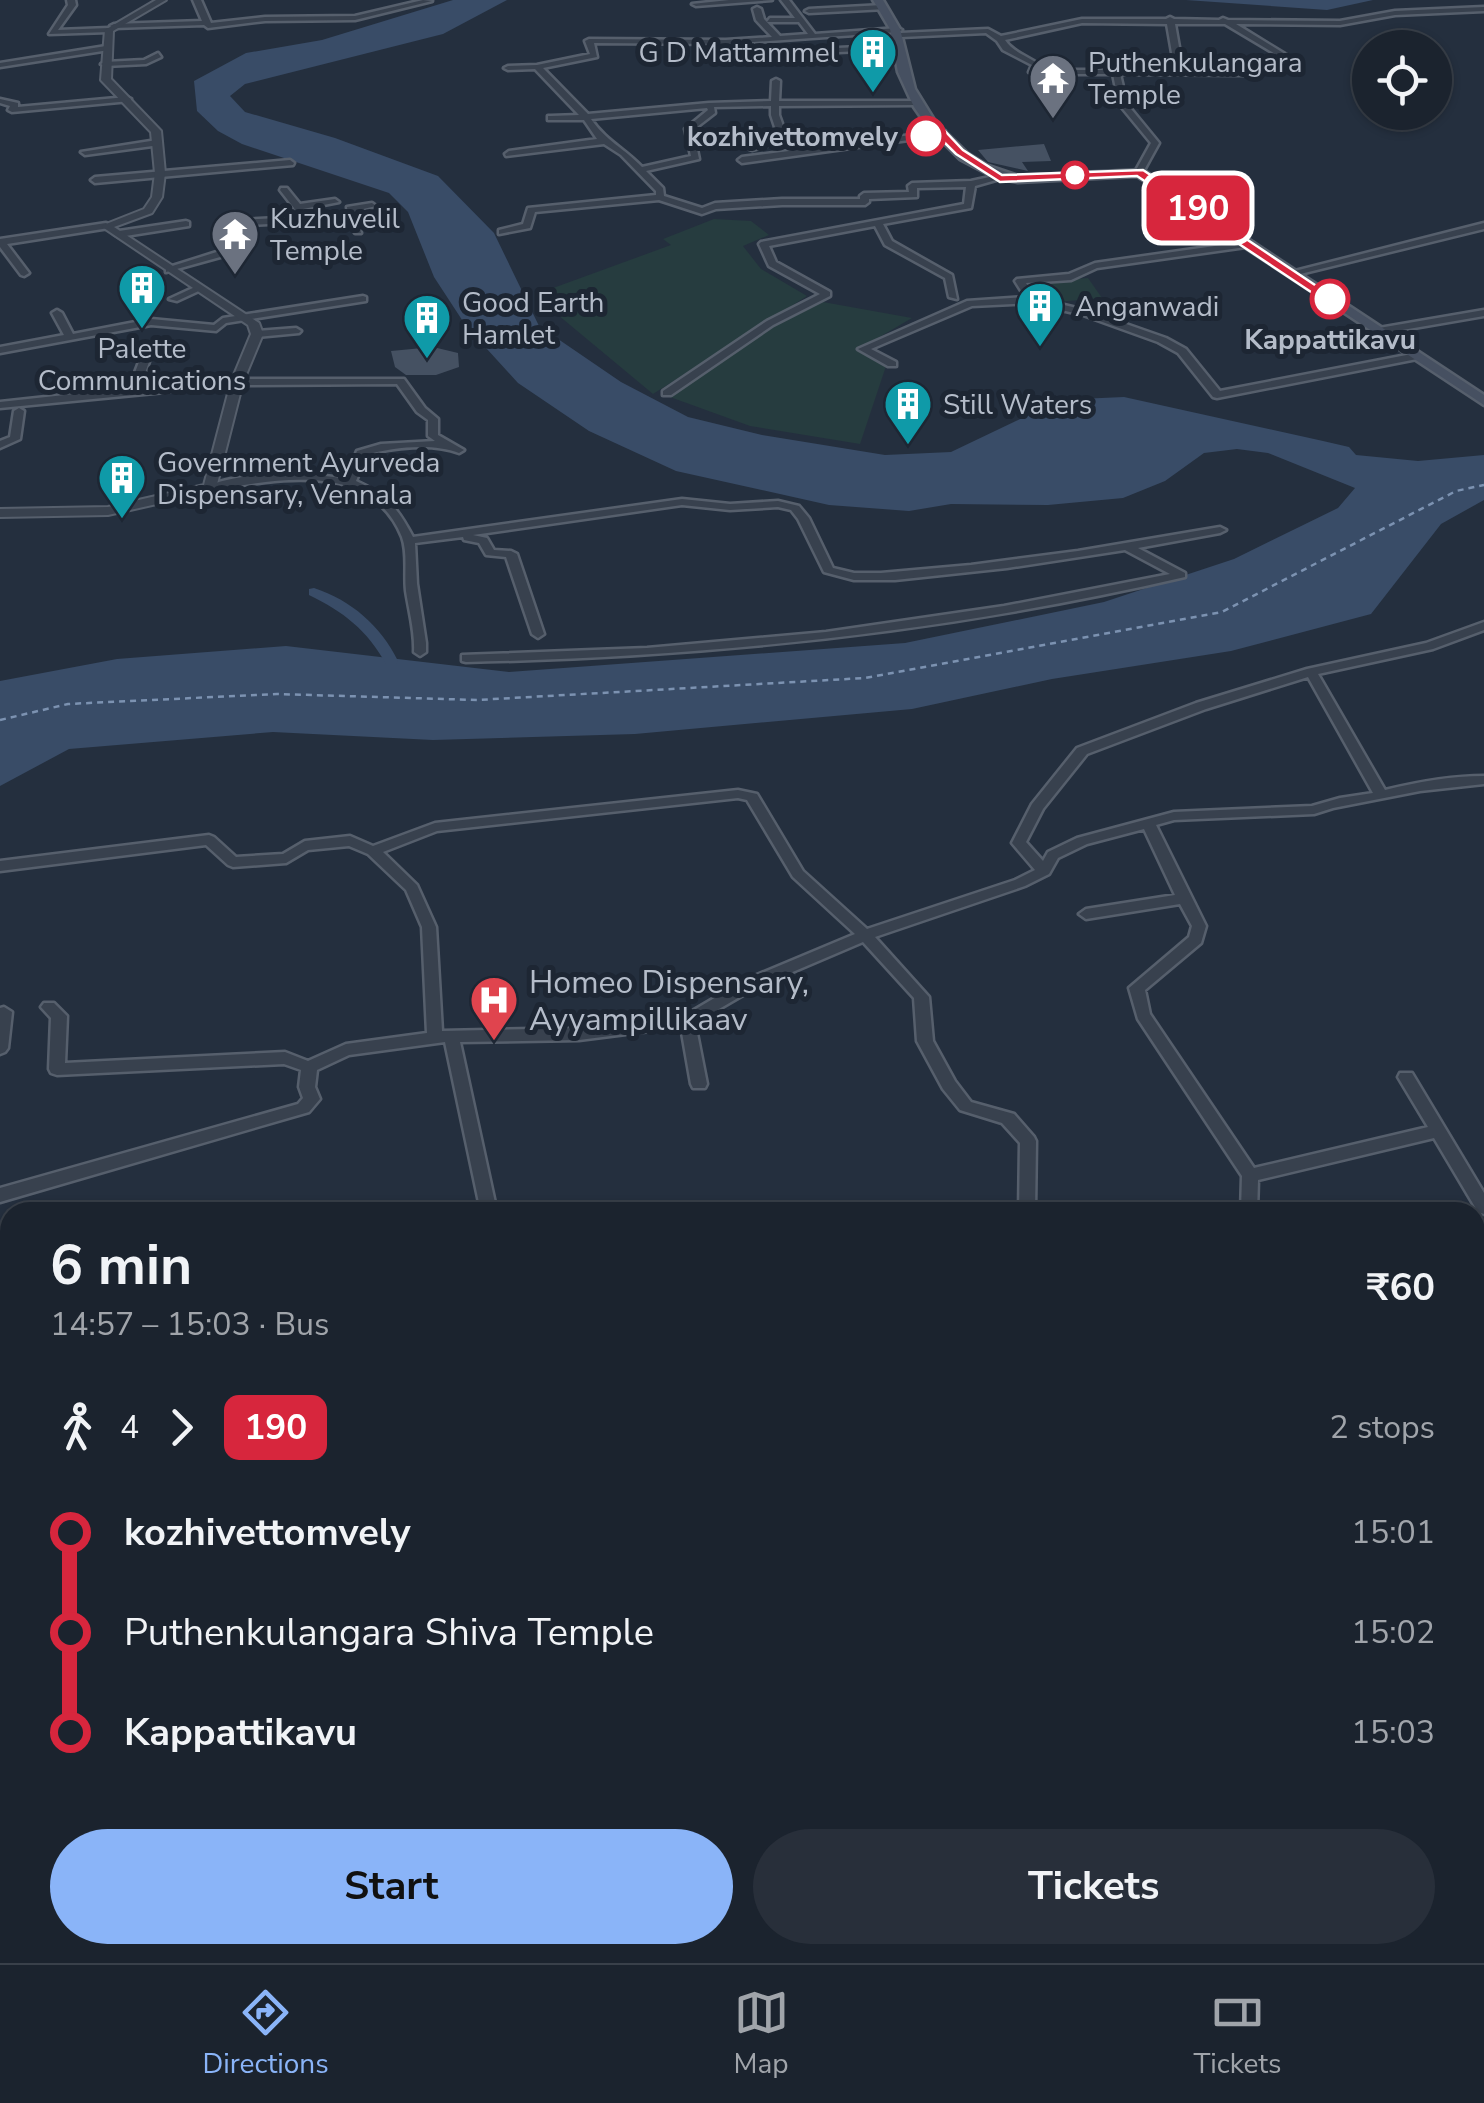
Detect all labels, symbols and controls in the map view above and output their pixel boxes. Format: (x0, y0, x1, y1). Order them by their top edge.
building icon: G D Mattammel (847, 26, 899, 94)
map controls (1352, 30, 1452, 130)
button: locate (1352, 30, 1452, 130)
place label: G D Mattammel (639, 34, 839, 72)
place label: Puthenkulangara Temple (1088, 44, 1302, 114)
temple icon: Puthenkulangara Temple (1027, 52, 1079, 120)
marker: kozhivettomvely (907, 117, 945, 155)
place label: kozhivettomvely (687, 118, 898, 156)
unlabelled marker (1062, 162, 1088, 188)
line badge: 190 (1140, 176, 1256, 240)
text: 190 (1166, 185, 1230, 232)
place label: Kuzhuvelil Temple (270, 200, 400, 270)
temple icon: Kuzhuvelil Temple (209, 208, 261, 276)
building icon: Palette Communications (116, 262, 168, 330)
building icon: Anganwadi (1014, 280, 1066, 348)
marker: Kappattikavu (1311, 280, 1349, 318)
place label: Good Earth Hamlet (462, 284, 604, 354)
place label: Anganwadi (1075, 288, 1219, 326)
building icon: Good Earth Hamlet (401, 292, 453, 360)
place label: Kappattikavu (1244, 321, 1416, 359)
place label: Palette Communications (38, 330, 246, 400)
building icon: Still Waters (882, 378, 934, 446)
place label: Still Waters (943, 386, 1092, 424)
place label: Government Ayurveda Dispensary, Vennala (157, 444, 440, 514)
building icon: Government Ayurveda Dispensary, Vennala (96, 452, 148, 520)
place label: Homeo Dispensary, Ayyampillikaav (529, 961, 809, 1041)
hospital icon: Homeo Dispensary, Ayyampillikaav (468, 974, 520, 1042)
text: 6 min (50, 1228, 192, 1303)
text: ₹60 (1367, 1262, 1435, 1313)
text: 14:57 – 15:03 · Bus (50, 1303, 329, 1346)
icon: walk (50, 1400, 105, 1455)
icon: forward (154, 1400, 209, 1455)
text: 190 (244, 1404, 307, 1451)
text: 4 (120, 1406, 139, 1449)
text: 2 stops (1329, 1406, 1435, 1449)
text: kozhivettomvely (124, 1507, 410, 1558)
text: 15:01 (1351, 1511, 1435, 1554)
text: Puthenkulangara Shiva Temple (124, 1607, 654, 1658)
text: 15:02 (1351, 1611, 1435, 1654)
text: Kappattikavu (124, 1707, 357, 1758)
text: 15:03 (1351, 1711, 1435, 1754)
button: Start (50, 1829, 733, 1944)
button: Tickets (753, 1829, 1435, 1944)
tab: Directions (202, 1985, 329, 2083)
tab: Map (734, 1985, 789, 2083)
tab: Tickets (1193, 1985, 1282, 2083)

